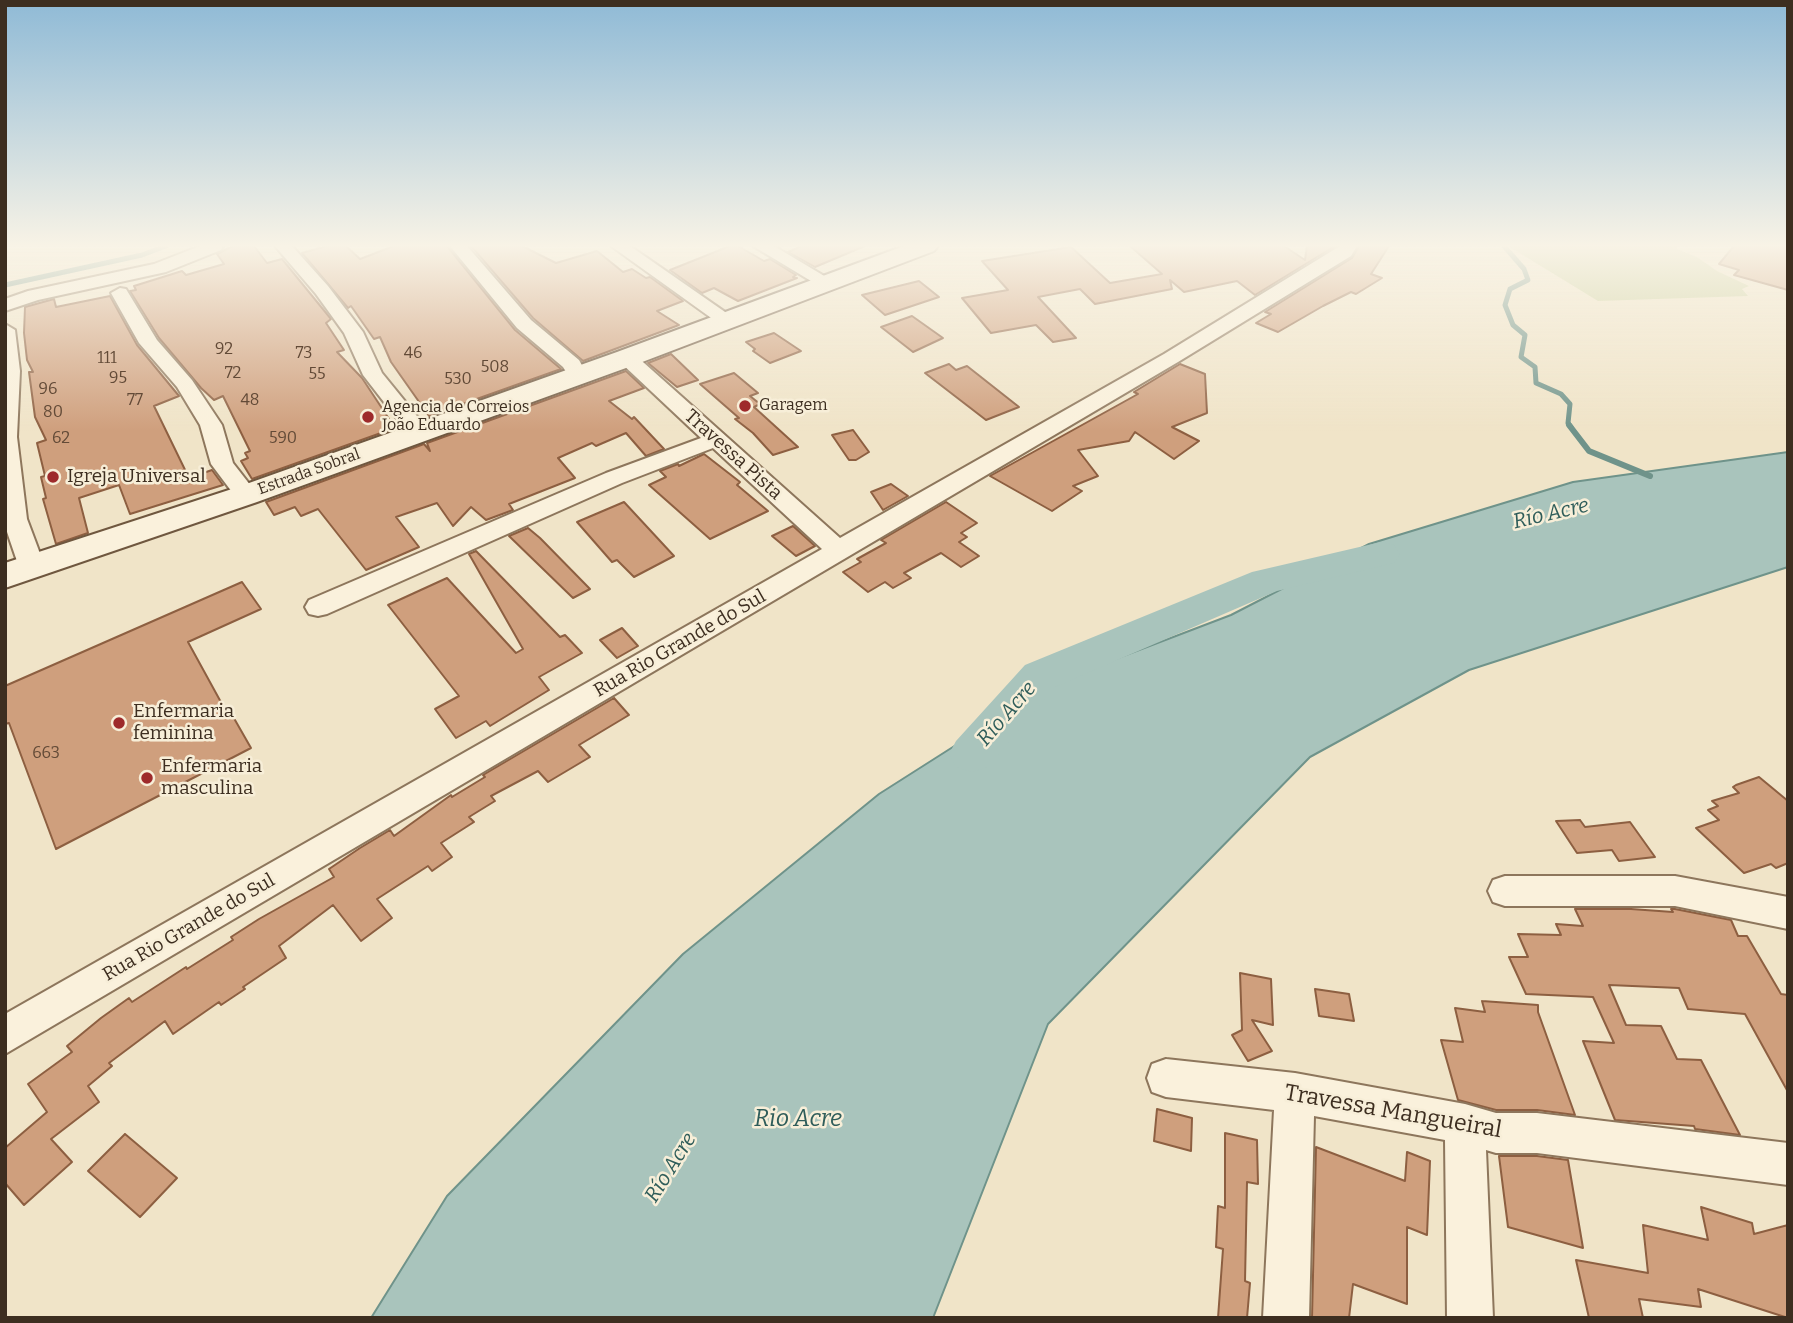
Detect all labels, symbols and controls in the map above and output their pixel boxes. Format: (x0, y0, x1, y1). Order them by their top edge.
house number: 92 (215, 340, 233, 360)
house number: 73 (296, 344, 312, 364)
house number: 46 (404, 344, 422, 364)
house number: 111 (97, 349, 117, 369)
house number: 508 (481, 358, 509, 378)
house number: 72 (225, 364, 241, 384)
house number: 55 (308, 365, 326, 385)
house number: 95 (109, 369, 127, 389)
house number: 530 (444, 370, 472, 390)
house number: 96 (39, 380, 57, 400)
house number: 77 (127, 391, 143, 411)
house number: 48 (241, 391, 259, 411)
place label: Garagem (759, 396, 827, 416)
place label: Agencia de Correios João Eduardo (382, 398, 529, 436)
marker: Garagem (737, 398, 753, 414)
house number: 80 (43, 403, 63, 423)
street label: Travessa Pista (679, 405, 787, 505)
marker: Agencia de Correios João Eduardo (360, 409, 376, 425)
house number: 62 (52, 429, 70, 449)
house number: 590 (269, 429, 297, 449)
street label: Estrada Sobral (255, 445, 363, 499)
place label: Igreja Universal (67, 466, 206, 488)
marker: Igreja Universal (45, 469, 61, 485)
water label: Río Acre (1511, 493, 1591, 535)
street label: Rua Rio Grande do Sul (590, 585, 770, 703)
water label: Río Acre (972, 677, 1042, 751)
place label: Enfermaria feminina (133, 701, 234, 745)
marker: Enfermaria feminina (111, 715, 127, 731)
house number: 663 (32, 744, 60, 764)
place label: Enfermaria masculina (161, 756, 262, 800)
marker: Enfermaria masculina (139, 770, 155, 786)
street label: Rua Rio Grande do Sul (99, 869, 279, 987)
street label: Travessa Mangueiral (1282, 1079, 1504, 1145)
water label: Rio Acre (754, 1105, 842, 1133)
water label: Río Acre (640, 1129, 702, 1207)

